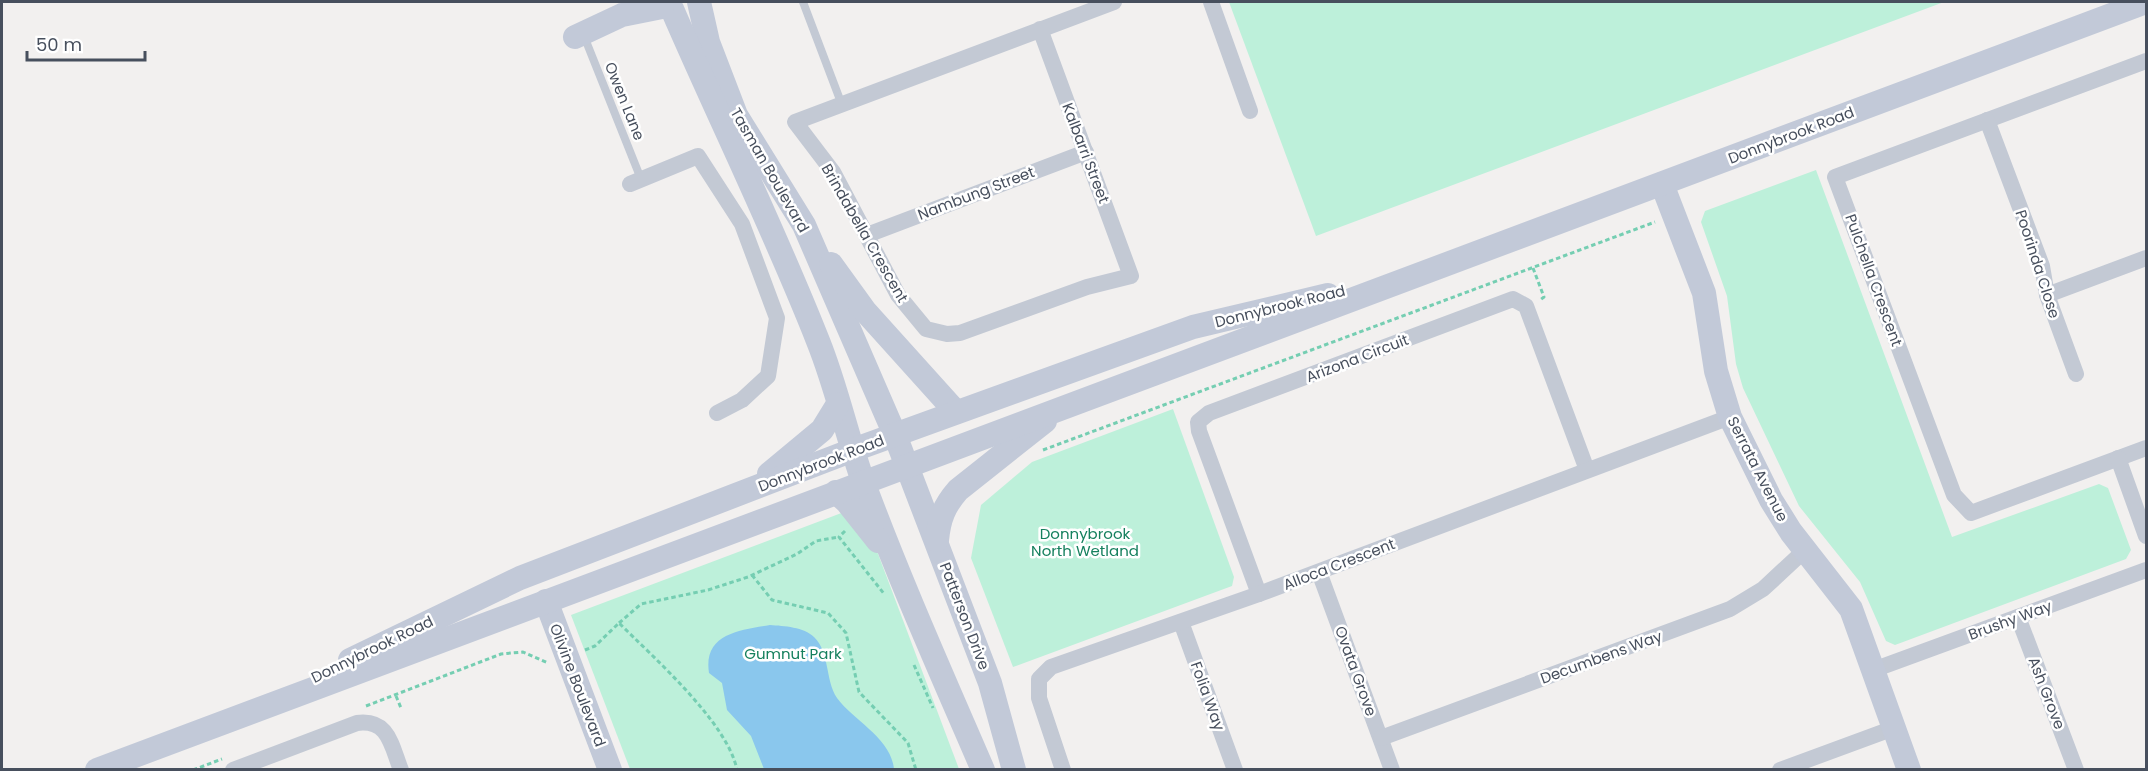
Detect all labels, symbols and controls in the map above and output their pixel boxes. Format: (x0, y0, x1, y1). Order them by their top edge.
scale bar (27, 24, 146, 62)
text: 50 m (36, 32, 82, 57)
street label: Owen Lane (600, 59, 650, 143)
street label: Kalbarri Street (1057, 100, 1115, 206)
street label: Donnybrook Road (1725, 101, 1857, 169)
street label: Tasman Boulevard (726, 104, 814, 236)
street label: Brindabella Crescent (817, 160, 913, 306)
street label: Nambung Street (915, 161, 1037, 225)
street label: Poorinda Close (2011, 207, 2065, 321)
street label: Pulchella Crescent (1840, 211, 1908, 349)
street label: Donnybrook Road (1213, 280, 1347, 332)
street label: Arizona Circuit (1303, 329, 1411, 387)
street label: Serrata Avenue (1722, 413, 1794, 525)
street label: Donnybrook Road (755, 429, 887, 497)
park label: Donnybrook North Wetland (1031, 523, 1139, 561)
street label: Alloca Crescent (1280, 533, 1398, 595)
street label: Patterson Drive (935, 559, 995, 673)
street label: Brushy Way (1965, 595, 2055, 645)
street label: Donnybrook Road (307, 610, 437, 688)
street label: Olivine Boulevard (545, 621, 611, 749)
street label: Ovata Grove (1330, 623, 1382, 719)
street label: Decumbens Way (1537, 625, 1665, 689)
park label: Gumnut Park (744, 643, 842, 664)
street label: Ash Grove (2024, 654, 2070, 732)
street label: Folia Way (1186, 659, 1230, 734)

